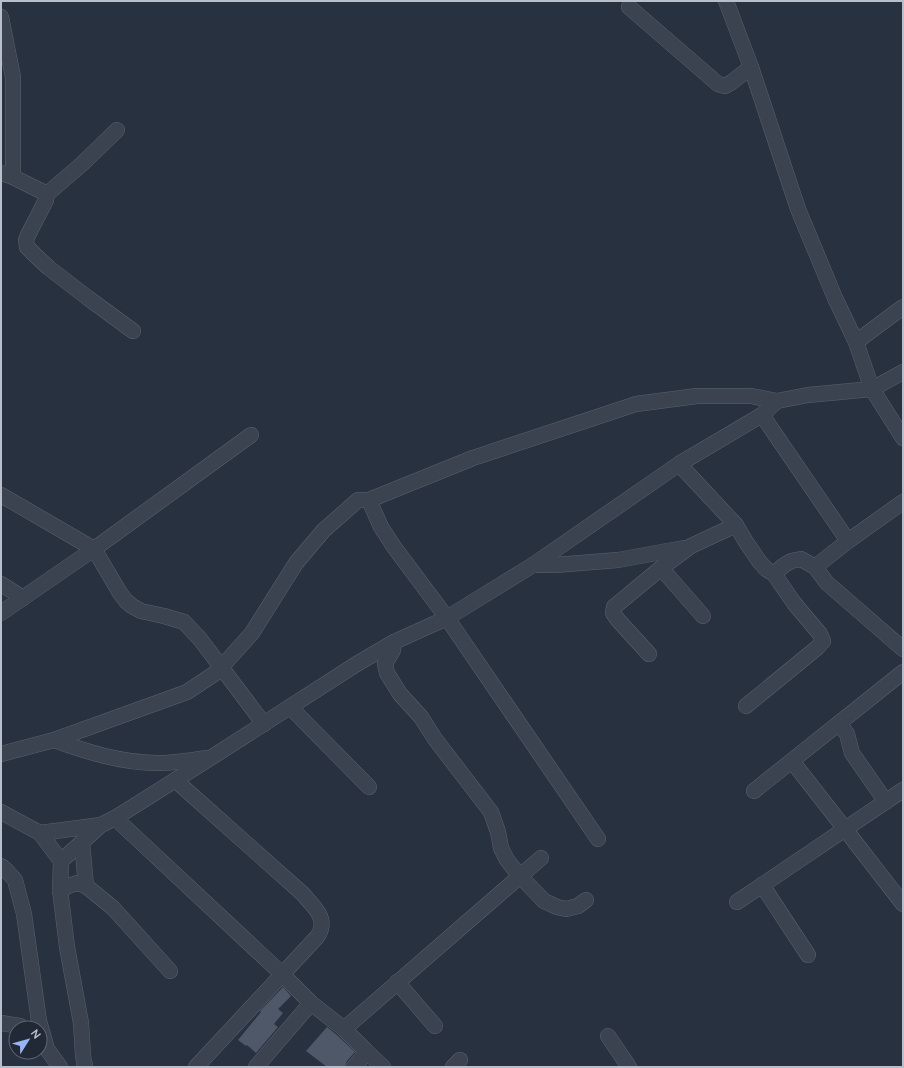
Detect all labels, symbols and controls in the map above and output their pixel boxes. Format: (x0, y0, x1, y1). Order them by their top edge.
north arrow (8, 1020, 48, 1060)
text: N (28, 1027, 43, 1042)

